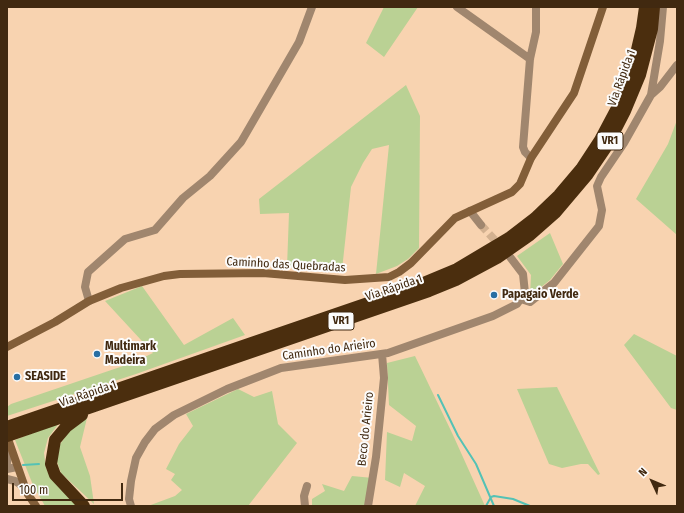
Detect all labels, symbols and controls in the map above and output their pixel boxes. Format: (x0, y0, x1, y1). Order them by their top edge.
street label: Via Rápida 1 (605, 48, 639, 108)
road number: VR1 (597, 132, 623, 150)
street label: Caminho das Quebradas (226, 255, 346, 275)
street label: Via Rápida 1 (364, 272, 424, 304)
place label: Papagaio Verde (502, 288, 579, 302)
marker: Papagaio Verde (489, 290, 499, 300)
road number: VR1 (328, 312, 354, 330)
street label: Caminho do Arieiro (281, 336, 377, 364)
place label: Multimark Madeira (105, 340, 156, 368)
marker: Multimark Madeira (92, 349, 102, 359)
place label: SEASIDE (25, 370, 66, 384)
marker: SEASIDE (12, 372, 22, 382)
street label: Via Rápida 1 (58, 378, 118, 410)
street label: Beco do Arieiro (355, 391, 377, 467)
north arrow (632, 461, 672, 501)
text: N (636, 465, 650, 479)
scale bar (14, 475, 125, 501)
text: 100 m (19, 483, 48, 497)

